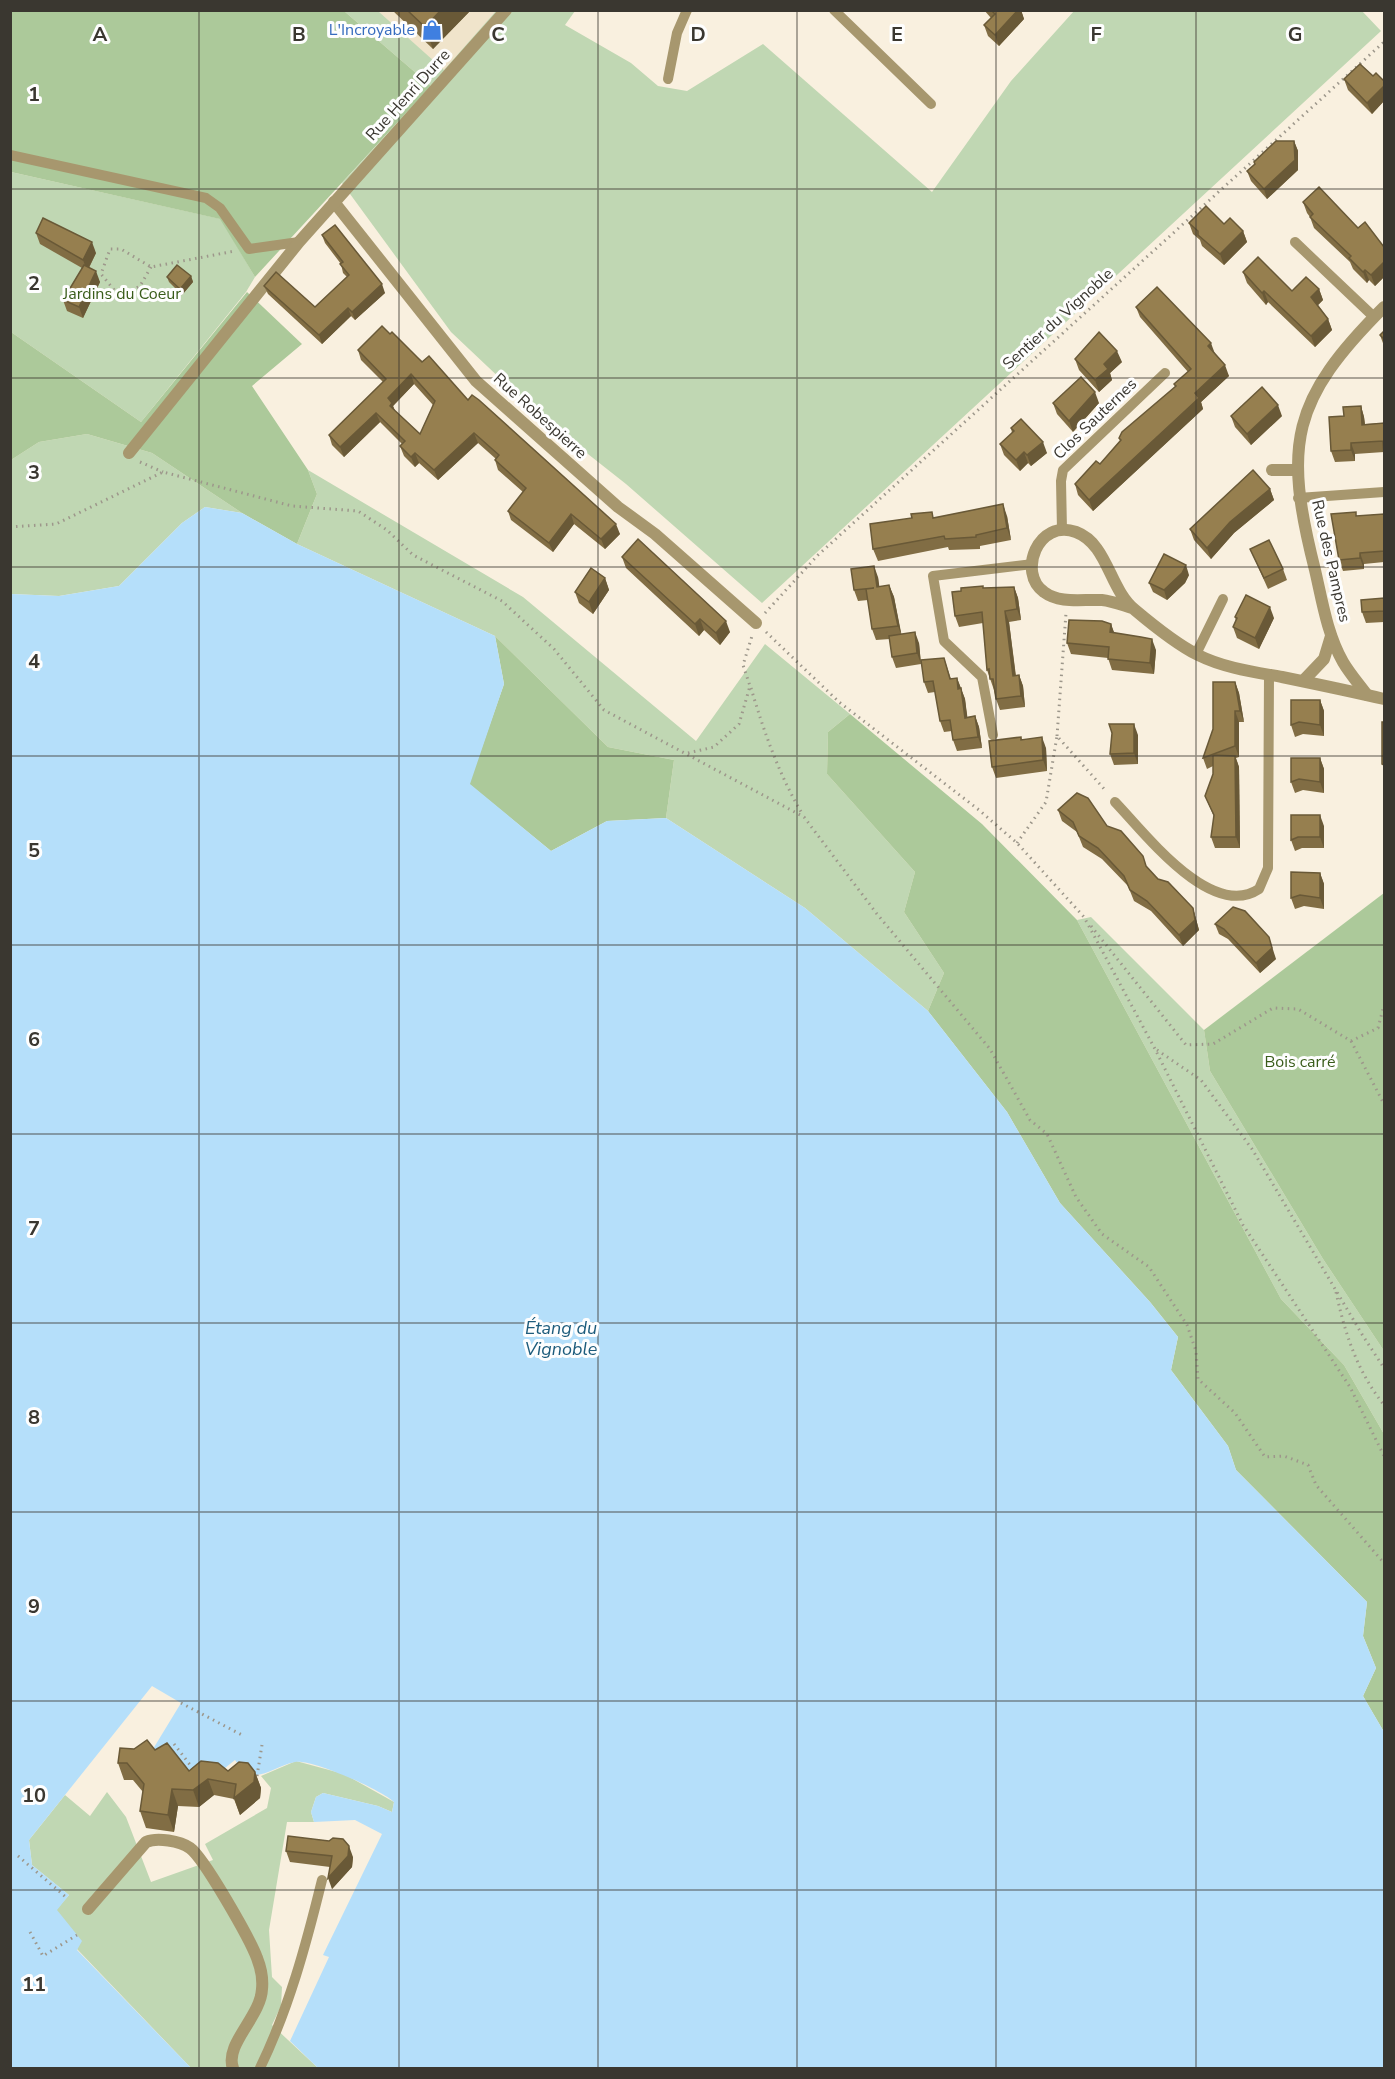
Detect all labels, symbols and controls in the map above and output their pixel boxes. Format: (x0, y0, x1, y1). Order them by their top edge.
shop icon: L'Incroyable (420, 18, 444, 42)
place label: L'Incroyable (329, 19, 415, 41)
text: A (93, 21, 108, 48)
text: B (292, 21, 306, 48)
text: C (491, 21, 505, 48)
text: D (690, 21, 706, 48)
text: E (891, 21, 903, 48)
text: F (1090, 21, 1102, 48)
text: G (1288, 21, 1302, 48)
street label: Rue Henri Durre (361, 44, 455, 146)
text: 1 (28, 81, 40, 108)
street label: Sentier du Vignoble (998, 263, 1118, 375)
text: 2 (28, 270, 40, 297)
park label: Jardins du Coeur (62, 283, 181, 305)
street label: Rue Robespierre (489, 368, 591, 464)
street label: Clos Sauternes (1048, 373, 1142, 465)
text: 3 (28, 459, 40, 486)
street label: Rue des Pampres (1306, 498, 1356, 624)
text: 4 (28, 648, 40, 675)
text: 5 (28, 837, 40, 864)
text: 6 (28, 1026, 40, 1053)
park label: Bois carré (1265, 1051, 1335, 1073)
text: 7 (28, 1215, 40, 1242)
water label: Étang du Vignoble (525, 1316, 598, 1361)
text: 8 (28, 1404, 40, 1431)
text: 9 (28, 1593, 40, 1620)
text: 10 (22, 1782, 46, 1809)
text: 11 (22, 1971, 46, 1998)

